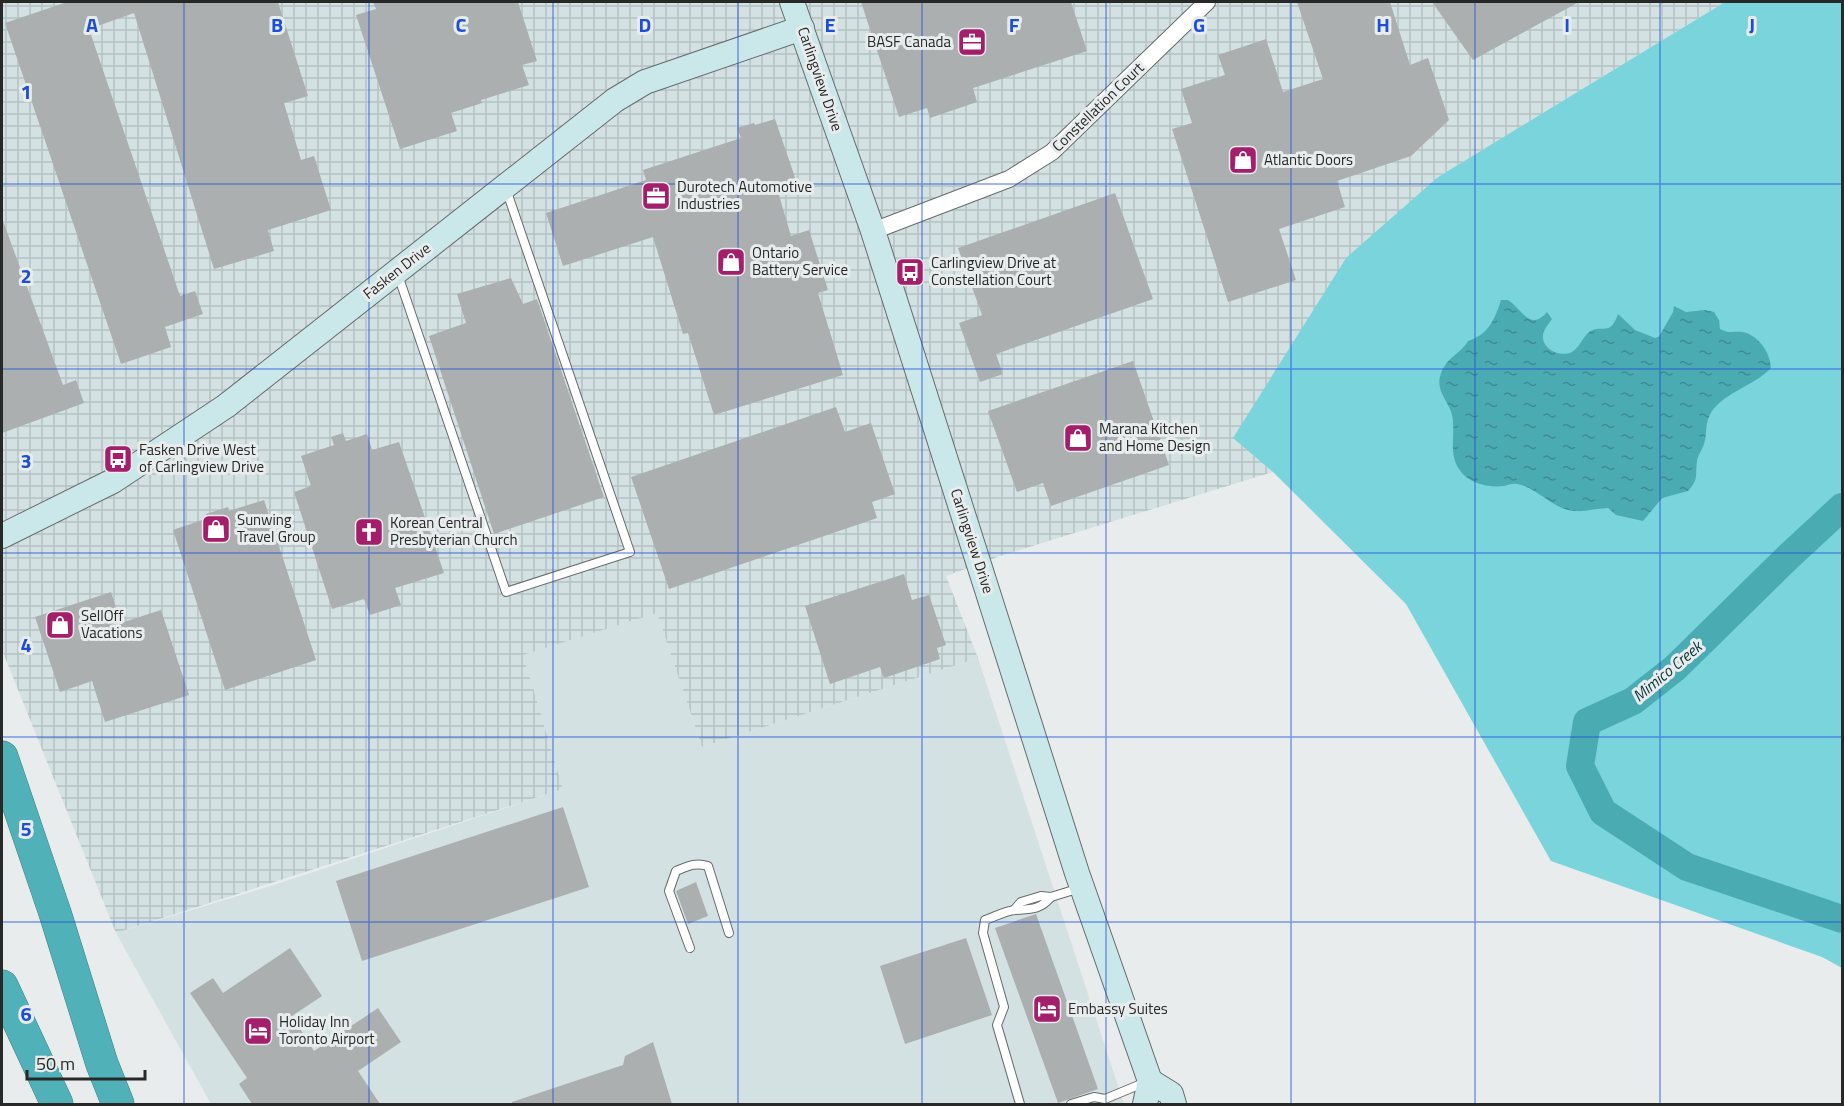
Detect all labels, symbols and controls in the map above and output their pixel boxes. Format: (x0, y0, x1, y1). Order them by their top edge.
text: A (86, 9, 98, 40)
text: B (271, 9, 283, 40)
text: C (456, 9, 467, 40)
text: D (639, 9, 651, 40)
text: E (824, 9, 836, 40)
text: F (1009, 9, 1020, 40)
text: G (1193, 9, 1205, 40)
text: H (1376, 9, 1390, 40)
text: I (1564, 9, 1570, 40)
text: J (1749, 9, 1755, 40)
street label: Carlingview Drive (792, 24, 849, 134)
office icon: BASF Canada (956, 26, 988, 58)
place label: BASF Canada (867, 30, 951, 53)
street label: Constellation Court (1046, 56, 1149, 157)
text: 1 (20, 76, 32, 107)
shop icon: Atlantic Doors (1227, 144, 1259, 176)
place label: Atlantic Doors (1264, 148, 1353, 171)
place label: Durotech Automotive Industries (677, 175, 812, 215)
office icon: Durotech Automotive Industries (640, 180, 672, 212)
street label: Fasken Drive (358, 237, 436, 304)
place label: Ontario Battery Service (752, 241, 848, 281)
shop icon: Ontario Battery Service (715, 246, 747, 278)
place label: Carlingview Drive at Constellation Court (931, 251, 1057, 291)
bus stop icon: Carlingview Drive at Constellation Court (894, 256, 926, 288)
text: 2 (20, 260, 32, 291)
place label: Marana Kitchen and Home Design (1099, 417, 1210, 457)
shop icon: Marana Kitchen and Home Design (1062, 422, 1094, 454)
place label: Fasken Drive West of Carlingview Drive (139, 438, 264, 478)
bus stop icon: Fasken Drive West of Carlingview Drive (102, 443, 134, 475)
text: 3 (20, 445, 32, 476)
street label: Carlingview Drive (945, 485, 1000, 596)
place label: Sunwing Travel Group (237, 508, 316, 548)
place label: Korean Central Presbyterian Church (390, 511, 518, 551)
shop icon: Sunwing Travel Group (200, 513, 232, 545)
church icon: Korean Central Presbyterian Church (353, 516, 385, 548)
place label: SellOff Vacations (81, 604, 142, 644)
shop icon: SellOff Vacations (44, 609, 76, 641)
text: 4 (20, 629, 32, 660)
water label: Mimico Creek (1627, 634, 1708, 707)
text: 5 (20, 813, 32, 844)
hotel icon: Embassy Suites (1031, 993, 1063, 1025)
place label: Embassy Suites (1068, 997, 1168, 1020)
text: 6 (20, 998, 32, 1029)
place label: Holiday Inn Toronto Airport (279, 1010, 375, 1050)
hotel icon: Holiday Inn Toronto Airport (242, 1015, 274, 1047)
scale bar (27, 1043, 146, 1081)
text: 50 m (36, 1050, 75, 1077)

